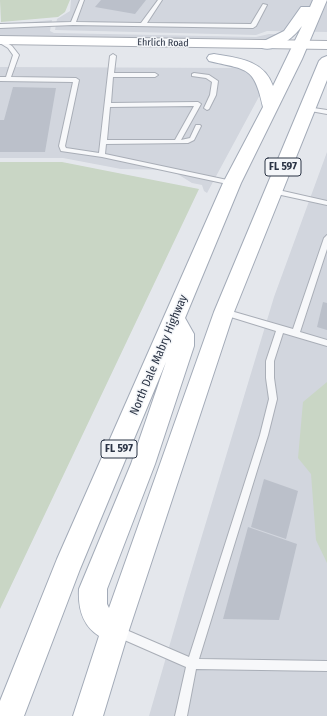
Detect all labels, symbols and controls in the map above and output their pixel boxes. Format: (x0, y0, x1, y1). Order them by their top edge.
street label: Ehrlich Road (137, 37, 189, 49)
road number: FL 597 (265, 158, 301, 176)
street label: North Dale Mabry Highway (127, 293, 191, 417)
road number: FL 597 (101, 440, 137, 458)

